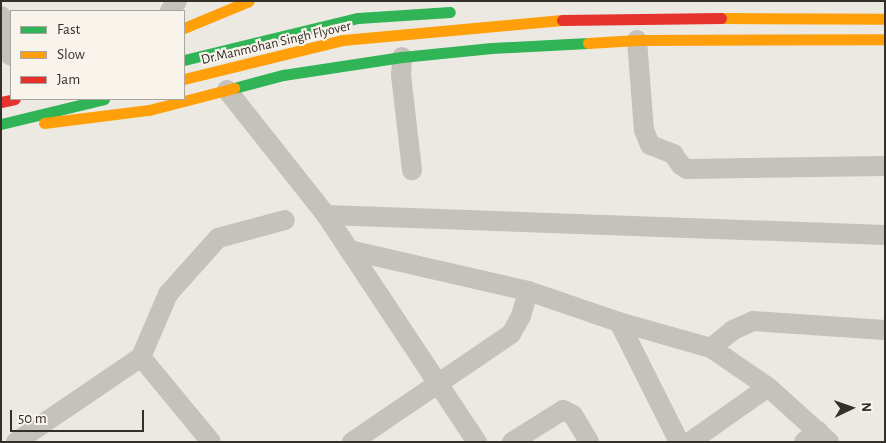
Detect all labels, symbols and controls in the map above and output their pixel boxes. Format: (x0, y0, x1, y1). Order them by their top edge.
legend (10, 10, 185, 100)
street label: Dr.Manmohan Singh Flyover (199, 18, 353, 68)
text: Fast (57, 22, 80, 37)
text: Slow (57, 47, 85, 62)
text: Jam (57, 72, 80, 87)
north arrow (826, 383, 876, 433)
scale bar (12, 400, 146, 432)
text: N (859, 402, 873, 412)
text: 50 m (18, 411, 47, 426)

